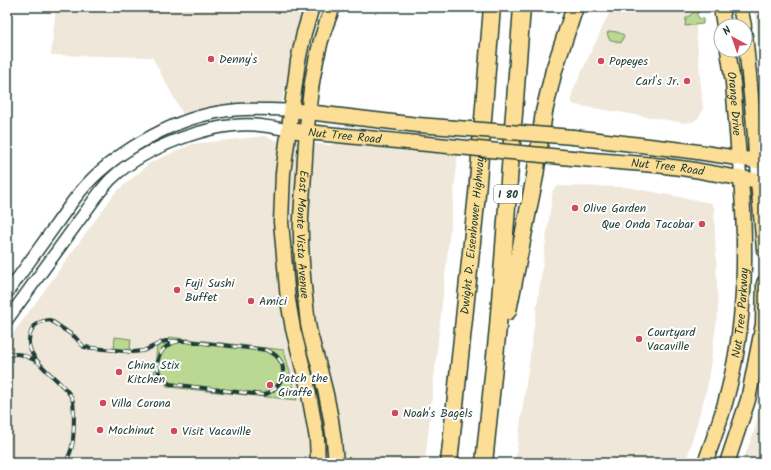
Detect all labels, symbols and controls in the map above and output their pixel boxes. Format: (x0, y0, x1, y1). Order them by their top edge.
north arrow (713, 18, 753, 58)
text: N (719, 22, 736, 40)
place label: Denny's (219, 50, 257, 69)
place label: Popeyes (609, 52, 648, 71)
marker: Denny's (206, 54, 216, 64)
marker: Popeyes (596, 56, 606, 66)
street label: Orange Drive (721, 70, 746, 137)
place label: Carl's Jr. (635, 72, 679, 91)
marker: Carl's Jr. (682, 76, 692, 86)
street label: Nut Tree Road (307, 123, 383, 149)
street label: Nut Tree Road (630, 154, 707, 182)
street label: Dwight D. Eisenhower Highway (456, 155, 490, 315)
street label: East Monte Vista Avenue (291, 170, 314, 300)
road number: I 80 (494, 185, 522, 203)
place label: Olive Garden (583, 199, 646, 218)
marker: Olive Garden (570, 203, 580, 213)
place label: Que Onda Tacobar (601, 215, 695, 234)
marker: Que Onda Tacobar (697, 219, 707, 229)
street label: Nut Tree Parkway (727, 267, 754, 359)
place label: Fuji Sushi Buffet (185, 274, 235, 307)
marker: Fuji Sushi Buffet (172, 285, 182, 295)
place label: Amici (259, 292, 288, 311)
marker: Amici (246, 296, 256, 306)
place label: Courtyard Vacaville (647, 323, 696, 356)
marker: Courtyard Vacaville (634, 334, 644, 344)
place label: China Stix Kitchen (127, 356, 180, 389)
marker: China Stix Kitchen (114, 367, 124, 377)
place label: Patch the Giraffe (278, 369, 328, 402)
marker: Patch the Giraffe (265, 380, 275, 390)
place label: Villa Corona (111, 394, 171, 413)
marker: Villa Corona (98, 398, 108, 408)
place label: Noah's Bagels (403, 404, 473, 423)
marker: Noah's Bagels (390, 408, 400, 418)
place label: Mochinut (108, 421, 155, 440)
place label: Visit Vacaville (182, 422, 251, 441)
marker: Mochinut (95, 425, 105, 435)
marker: Visit Vacaville (169, 426, 179, 436)

